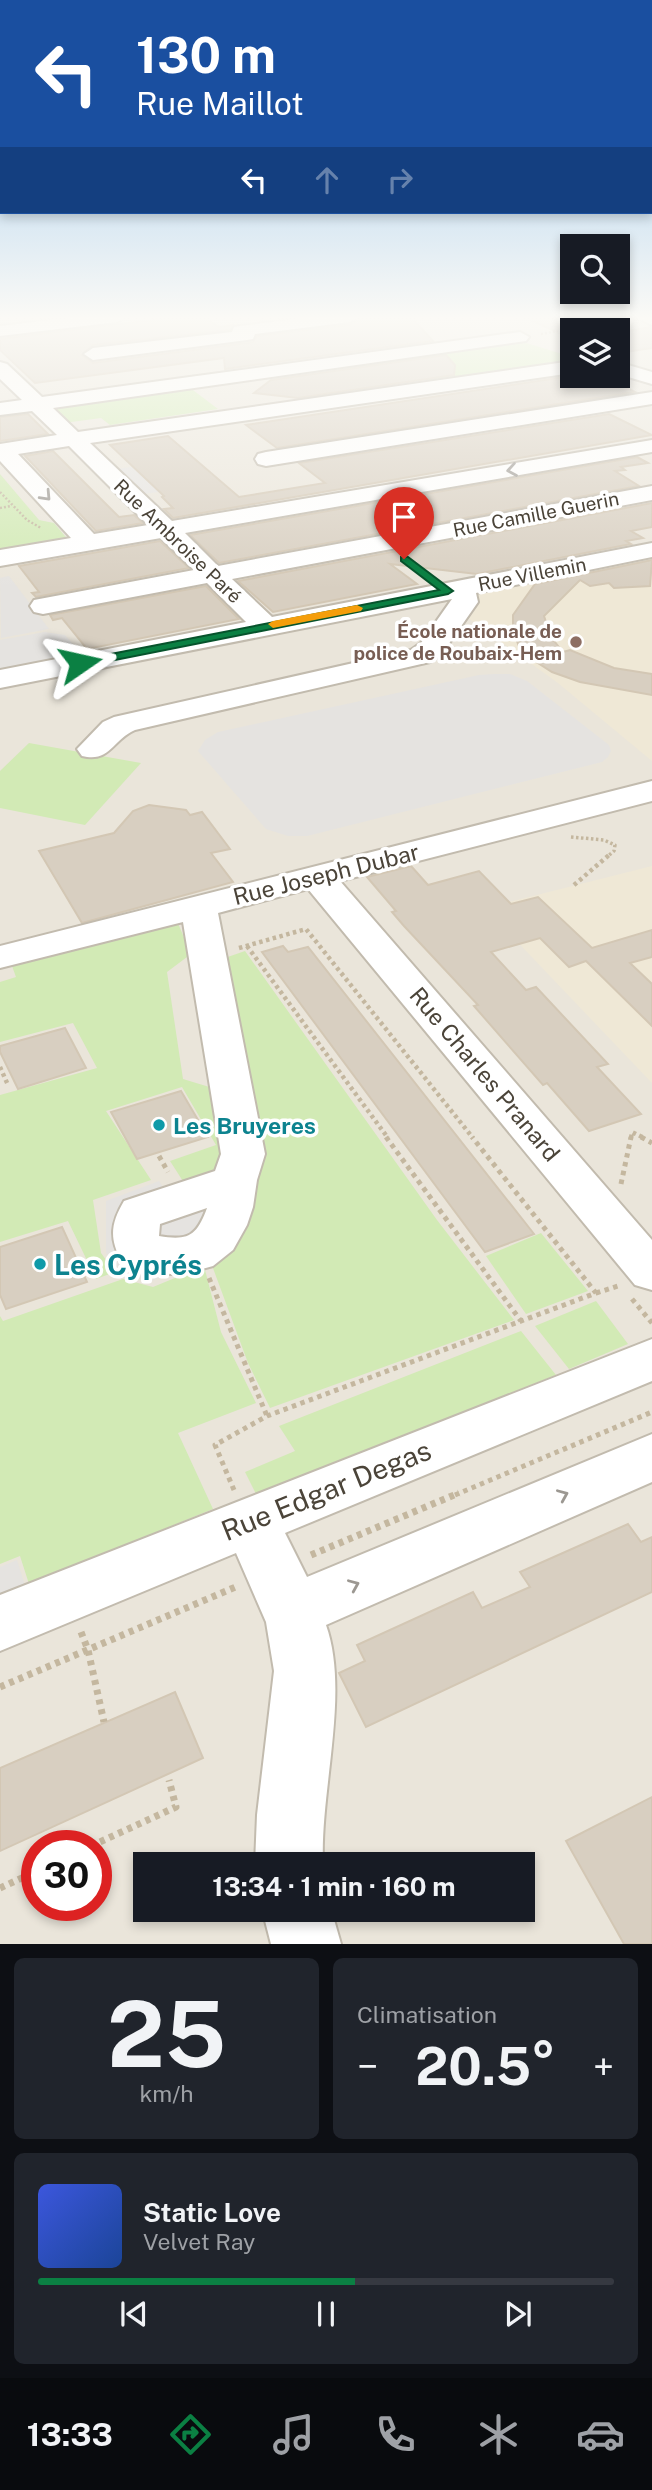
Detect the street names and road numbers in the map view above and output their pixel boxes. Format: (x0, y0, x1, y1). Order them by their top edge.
street label: Rue Ambroise Paré (110, 475, 246, 607)
street label: Rue Camille Guerin (451, 487, 621, 541)
street label: Rue Villemin (476, 553, 588, 595)
street label: Rue Joseph Dubar (230, 838, 422, 910)
street label: Rue Charles Pranard (404, 981, 566, 1167)
street label: Rue Edgar Degas (216, 1433, 436, 1547)

